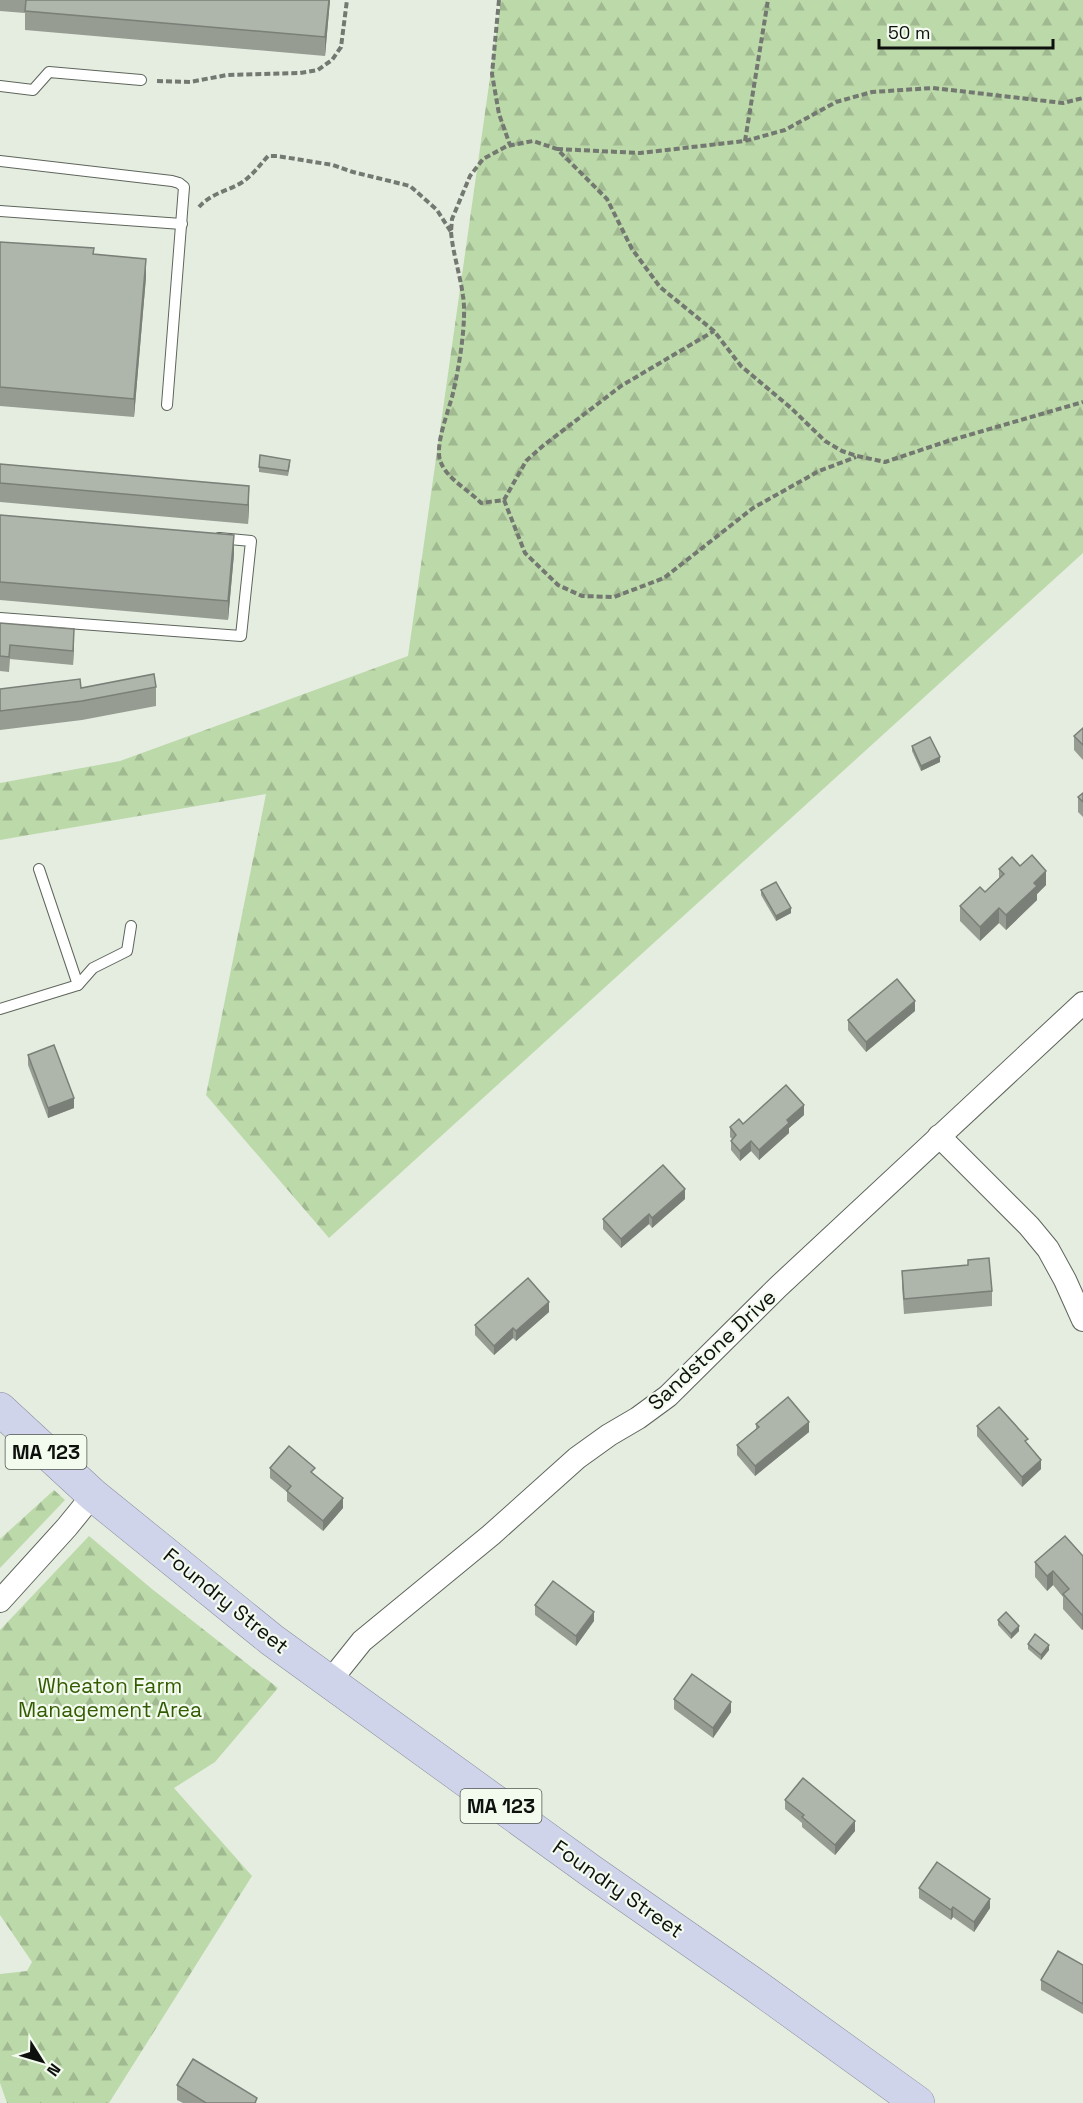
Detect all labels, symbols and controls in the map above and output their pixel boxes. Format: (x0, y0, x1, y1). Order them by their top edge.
scale bar (879, 12, 1053, 50)
text: 50 m (888, 21, 930, 44)
street label: Sandstone Drive (642, 1283, 781, 1416)
road number: MA 123 (6, 1435, 86, 1469)
street label: Foundry Street (158, 1542, 295, 1659)
park label: Wheaton Farm Management Area (18, 1672, 202, 1723)
road number: MA 123 (460, 1789, 542, 1823)
street label: Foundry Street (548, 1833, 689, 1944)
north arrow (12, 2031, 72, 2091)
text: N (42, 2059, 65, 2080)

